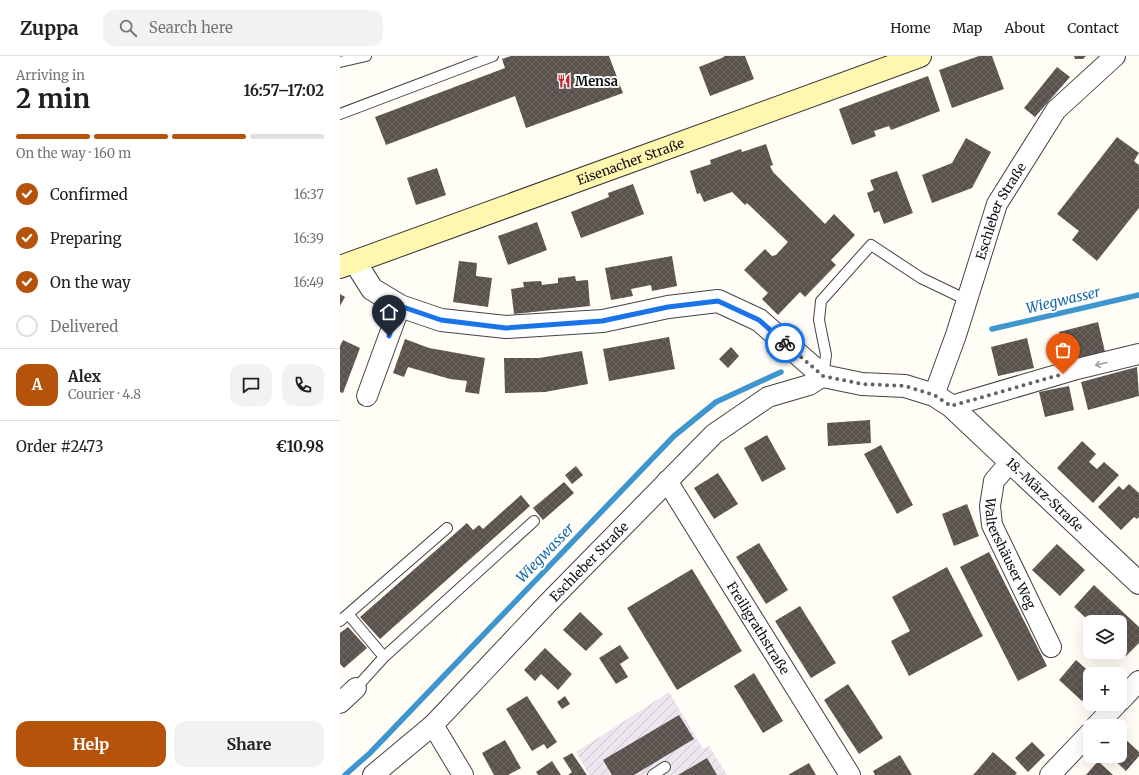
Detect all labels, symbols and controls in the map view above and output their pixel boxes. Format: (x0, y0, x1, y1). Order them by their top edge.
search box (103, 10, 383, 46)
text: Zuppa (20, 16, 79, 40)
icon: search (117, 17, 139, 39)
text: Search here (149, 18, 233, 37)
text: Home (890, 19, 931, 37)
text: Map (953, 19, 982, 37)
text: About (1004, 19, 1045, 37)
text: Contact (1067, 19, 1119, 37)
text: Arriving in (16, 67, 85, 84)
restaurant icon: Mensa (556, 73, 572, 89)
place label: Mensa (575, 73, 618, 90)
text: 16:57–17:02 (243, 81, 324, 100)
text: 2 min (16, 82, 90, 115)
street label: Eisenacher Straße (574, 134, 687, 189)
text: On the way · 160 m (16, 145, 131, 162)
street label: Eschleber Straße (972, 159, 1030, 262)
icon: check (16, 183, 38, 205)
text: Confirmed (50, 185, 128, 204)
text: 16:37 (294, 186, 324, 203)
icon: check (16, 227, 38, 249)
text: Preparing (50, 229, 122, 248)
text: 16:39 (294, 230, 324, 247)
icon: check (16, 271, 38, 293)
text: On the way (50, 273, 131, 292)
text: 16:49 (294, 274, 324, 291)
water label: Wiegwasser (1024, 283, 1102, 317)
pin (372, 295, 406, 336)
icon: home (378, 301, 400, 323)
text: Delivered (50, 317, 118, 336)
courier (765, 323, 805, 363)
icon: bike (774, 332, 796, 354)
pin (1046, 333, 1080, 374)
icon: bag (1052, 339, 1074, 361)
one-way arrow (1095, 360, 1108, 368)
button: chat (230, 364, 272, 406)
button: phone (282, 364, 324, 406)
text: Alex (68, 367, 101, 386)
text: A (32, 375, 42, 394)
text: Courier · 4.8 (68, 386, 141, 403)
text: Order #2473 (16, 437, 103, 456)
text: €10.98 (276, 437, 324, 456)
street label: 18.-März-Straße (1003, 454, 1087, 535)
street label: Waltershäuser Weg (981, 495, 1040, 612)
street label: Eschleber Straße (546, 518, 632, 605)
water label: Wiegwasser (512, 519, 578, 587)
street label: Freiligrathstraße (723, 578, 794, 678)
map controls (1083, 615, 1127, 763)
button: layers (1083, 615, 1127, 659)
button: + (1083, 667, 1127, 711)
button: − (1083, 719, 1127, 763)
button: Help (16, 721, 166, 767)
button: Share (174, 721, 324, 767)

